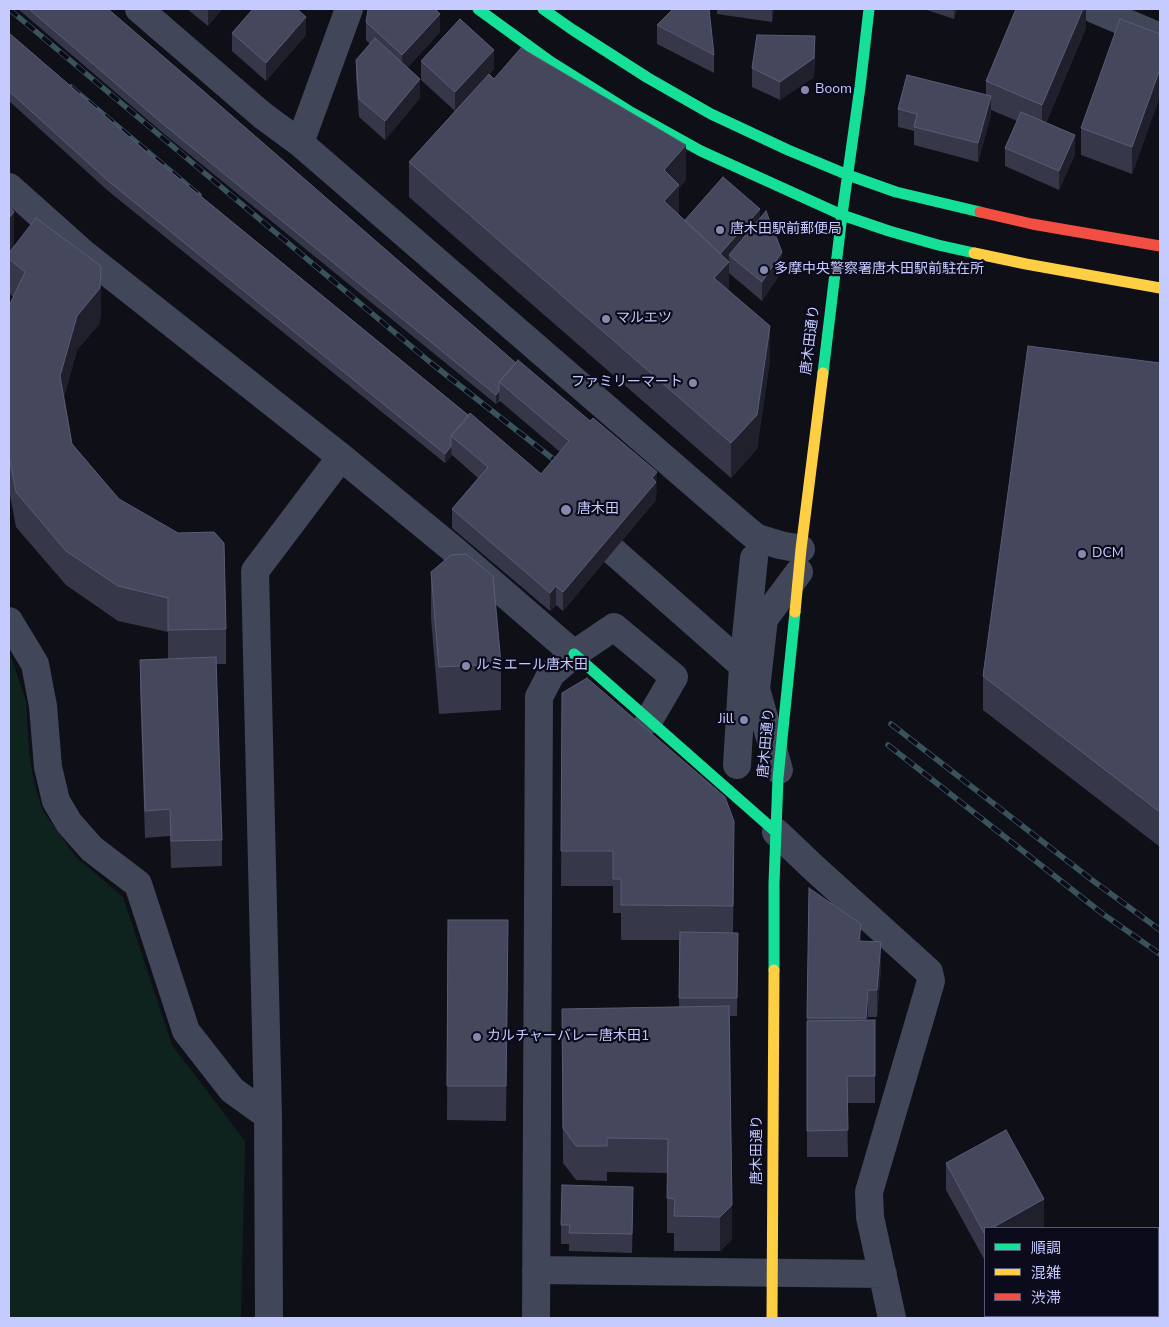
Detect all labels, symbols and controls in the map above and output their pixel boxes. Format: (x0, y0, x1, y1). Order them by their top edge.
place label: Boom (815, 82, 852, 98)
marker: Boom (799, 84, 811, 96)
place label: 唐木田駅前郵便局 (730, 222, 842, 238)
marker: 唐木田駅前郵便局 (714, 224, 726, 236)
place label: 多摩中央警察署唐木田駅前駐在所 (774, 262, 984, 278)
marker: 多摩中央警察署唐木田駅前駐在所 (758, 264, 770, 276)
street label: 唐木田通り (798, 304, 824, 376)
place label: マルエツ (616, 311, 672, 327)
marker: マルエツ (600, 313, 612, 325)
place label: ファミリーマート (571, 375, 683, 391)
marker: ファミリーマート (687, 377, 699, 389)
place label: 唐木田 (577, 502, 619, 518)
marker: 唐木田 (559, 503, 573, 517)
place label: DCM (1092, 546, 1124, 562)
marker: DCM (1076, 548, 1088, 560)
place label: ルミエール唐木田 (476, 658, 588, 674)
marker: ルミエール唐木田 (460, 660, 472, 672)
street label: 唐木田通り (756, 707, 778, 779)
place label: Jill (718, 712, 734, 728)
marker: Jill (738, 714, 750, 726)
place label: カルチャーバレー唐木田1 (487, 1029, 649, 1045)
marker: カルチャーバレー唐木田1 (471, 1031, 483, 1043)
street label: 唐木田通り (750, 1115, 766, 1185)
legend (984, 1227, 1159, 1317)
text: 順調 (1031, 1238, 1061, 1258)
text: 混雑 (1031, 1263, 1061, 1283)
text: 渋滞 (1031, 1288, 1061, 1308)

